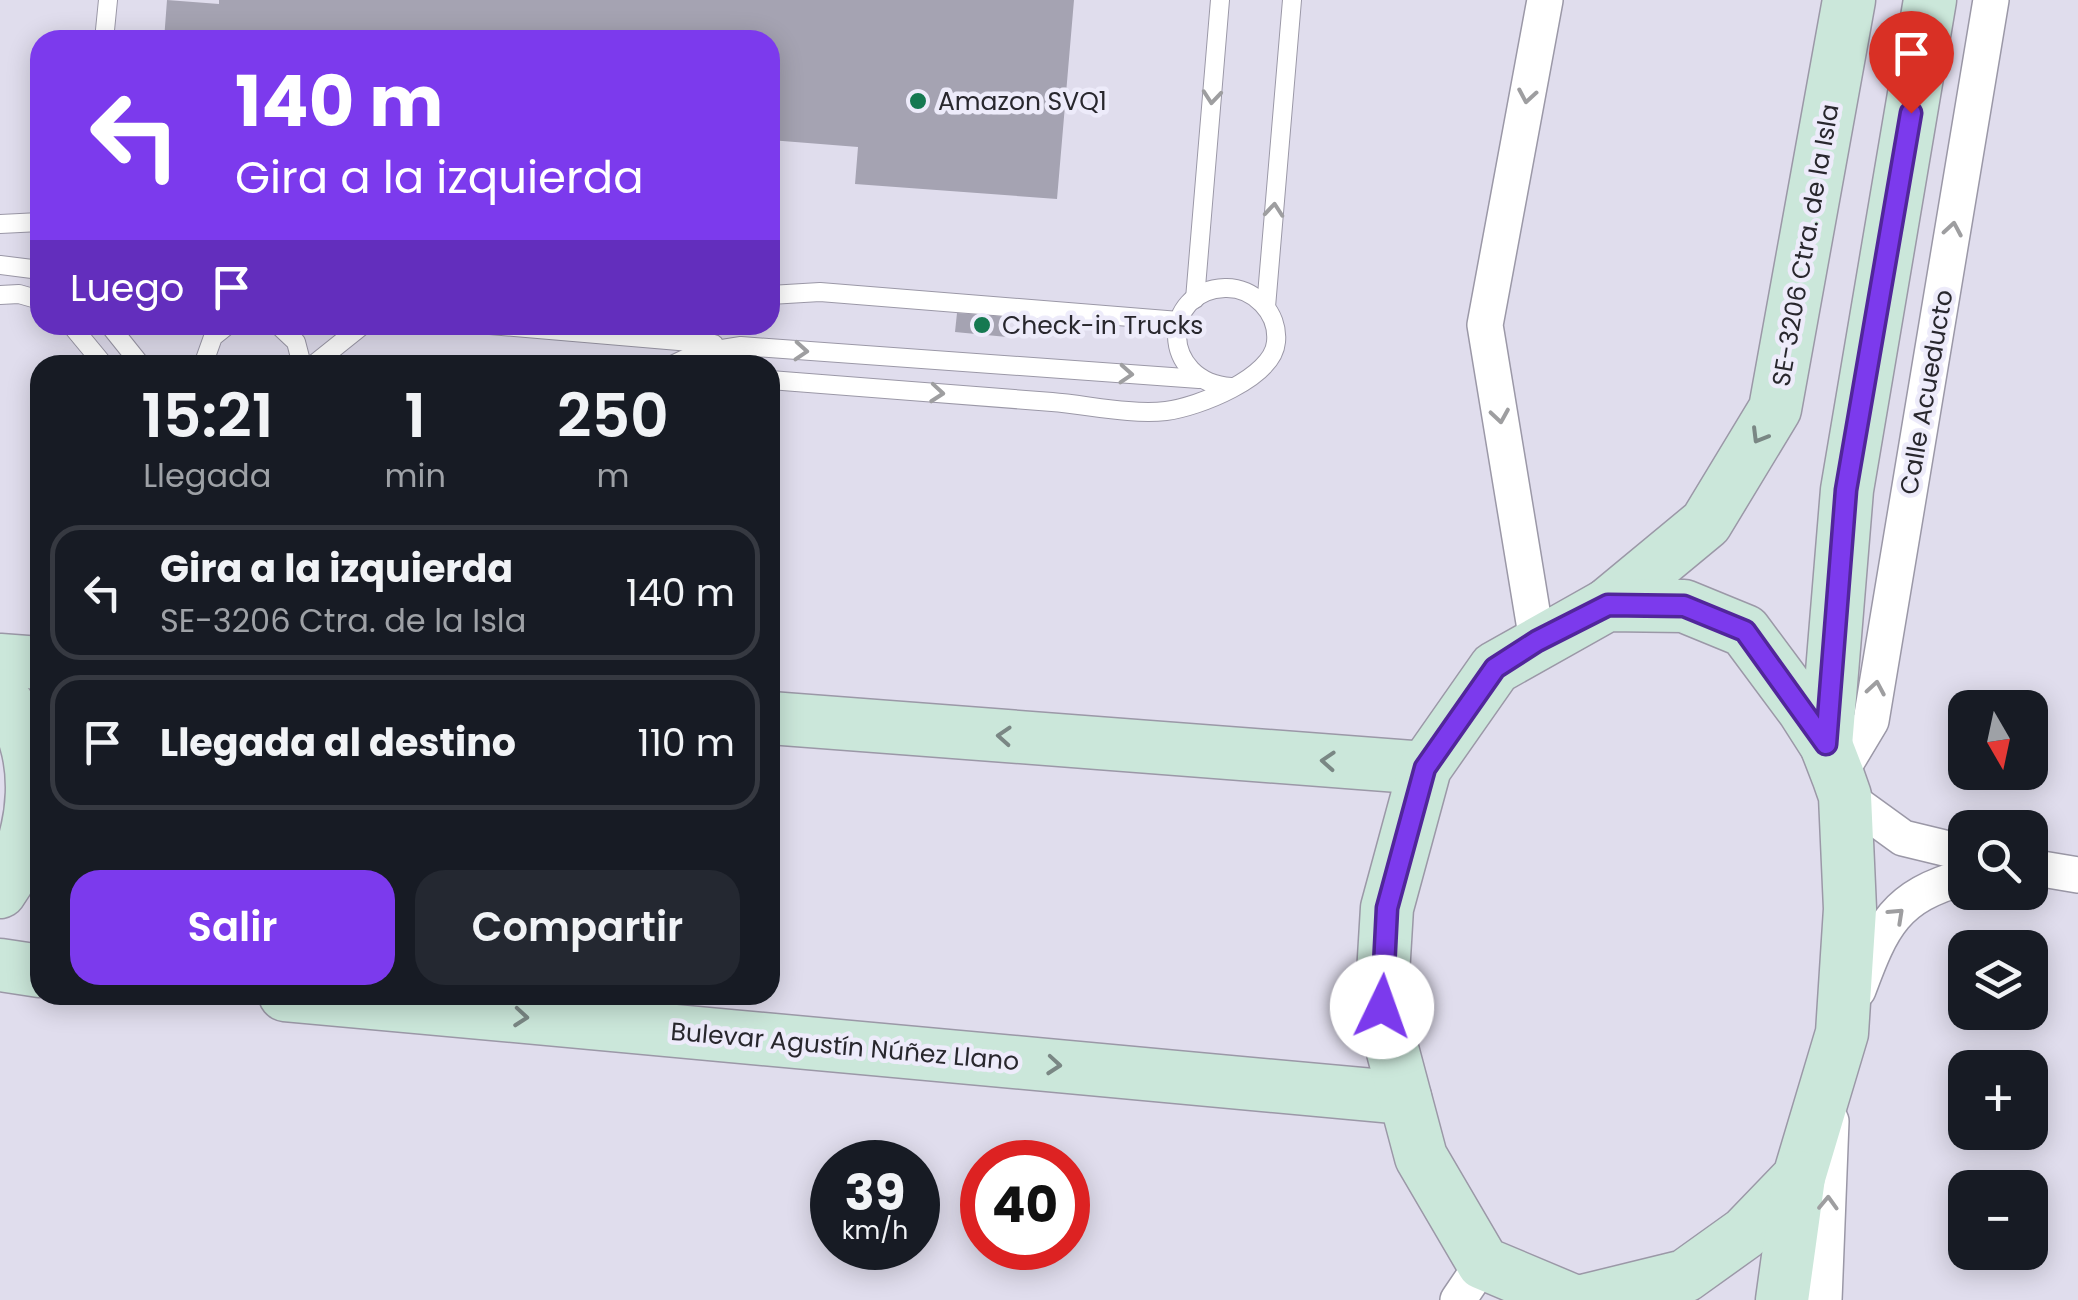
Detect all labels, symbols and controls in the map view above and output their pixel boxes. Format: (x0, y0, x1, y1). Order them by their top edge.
pin (1869, 11, 1954, 114)
icon: arrive (1884, 26, 1939, 81)
text: 140 m (235, 52, 443, 151)
icon: left (70, 70, 200, 200)
place label: Amazon SVQ1 (938, 84, 1107, 119)
one-way arrow (1517, 88, 1538, 104)
marker: Amazon SVQ1 (907, 90, 929, 112)
one-way arrow (1201, 90, 1223, 106)
street label: SE-3206 Ctra. de la Isla (1763, 101, 1848, 389)
text: Gira a la izquierda (235, 146, 644, 209)
one-way arrow (1262, 202, 1284, 218)
one-way arrow (1942, 221, 1963, 237)
icon: arrive (204, 260, 259, 315)
text: Luego (70, 261, 184, 314)
street label: Calle Acueducto (1891, 287, 1962, 497)
place label: Check-in Trucks (1002, 308, 1203, 343)
marker: Check-in Trucks (971, 314, 993, 336)
one-way arrow (794, 339, 810, 361)
one-way arrow (1118, 363, 1134, 384)
text: 15:21 (141, 374, 273, 458)
text: 1 (404, 374, 426, 458)
text: 250 (557, 374, 669, 458)
one-way arrow (929, 381, 945, 403)
one-way arrow (1489, 408, 1510, 424)
one-way arrow (1752, 425, 1771, 443)
text: Llegada (143, 453, 271, 498)
text: min (385, 453, 446, 498)
text: m (596, 453, 629, 498)
text: Gira a la izquierda (160, 542, 513, 595)
icon: left (75, 565, 130, 620)
text: 140 m (626, 566, 735, 619)
text: SE-3206 Ctra. de la Isla (160, 598, 526, 643)
one-way arrow (1865, 679, 1886, 696)
north arrow (1948, 690, 2048, 790)
map controls (1948, 690, 2048, 1270)
icon: arrive (75, 715, 130, 770)
text: Llegada al destino (160, 716, 516, 769)
text: 110 m (638, 716, 735, 769)
one-way arrow (995, 726, 1011, 747)
one-way arrow (1319, 750, 1335, 772)
button: search (1948, 810, 2048, 910)
button: Salir (70, 870, 395, 985)
button: Compartir (415, 870, 740, 985)
one-way arrow (1885, 908, 1904, 926)
button: layers (1948, 930, 2048, 1030)
position arrow (1330, 955, 1434, 1059)
one-way arrow (514, 1005, 530, 1027)
street label: Bulevar Agustín Núñez Llano (669, 1014, 1021, 1079)
button: + (1948, 1050, 2048, 1150)
one-way arrow (1046, 1054, 1062, 1076)
speed limit sign: 40 (960, 1140, 1090, 1270)
text: 39 (845, 1157, 906, 1228)
button: − (1948, 1170, 2048, 1270)
one-way arrow (1817, 1194, 1838, 1210)
text: km/h (842, 1213, 908, 1248)

